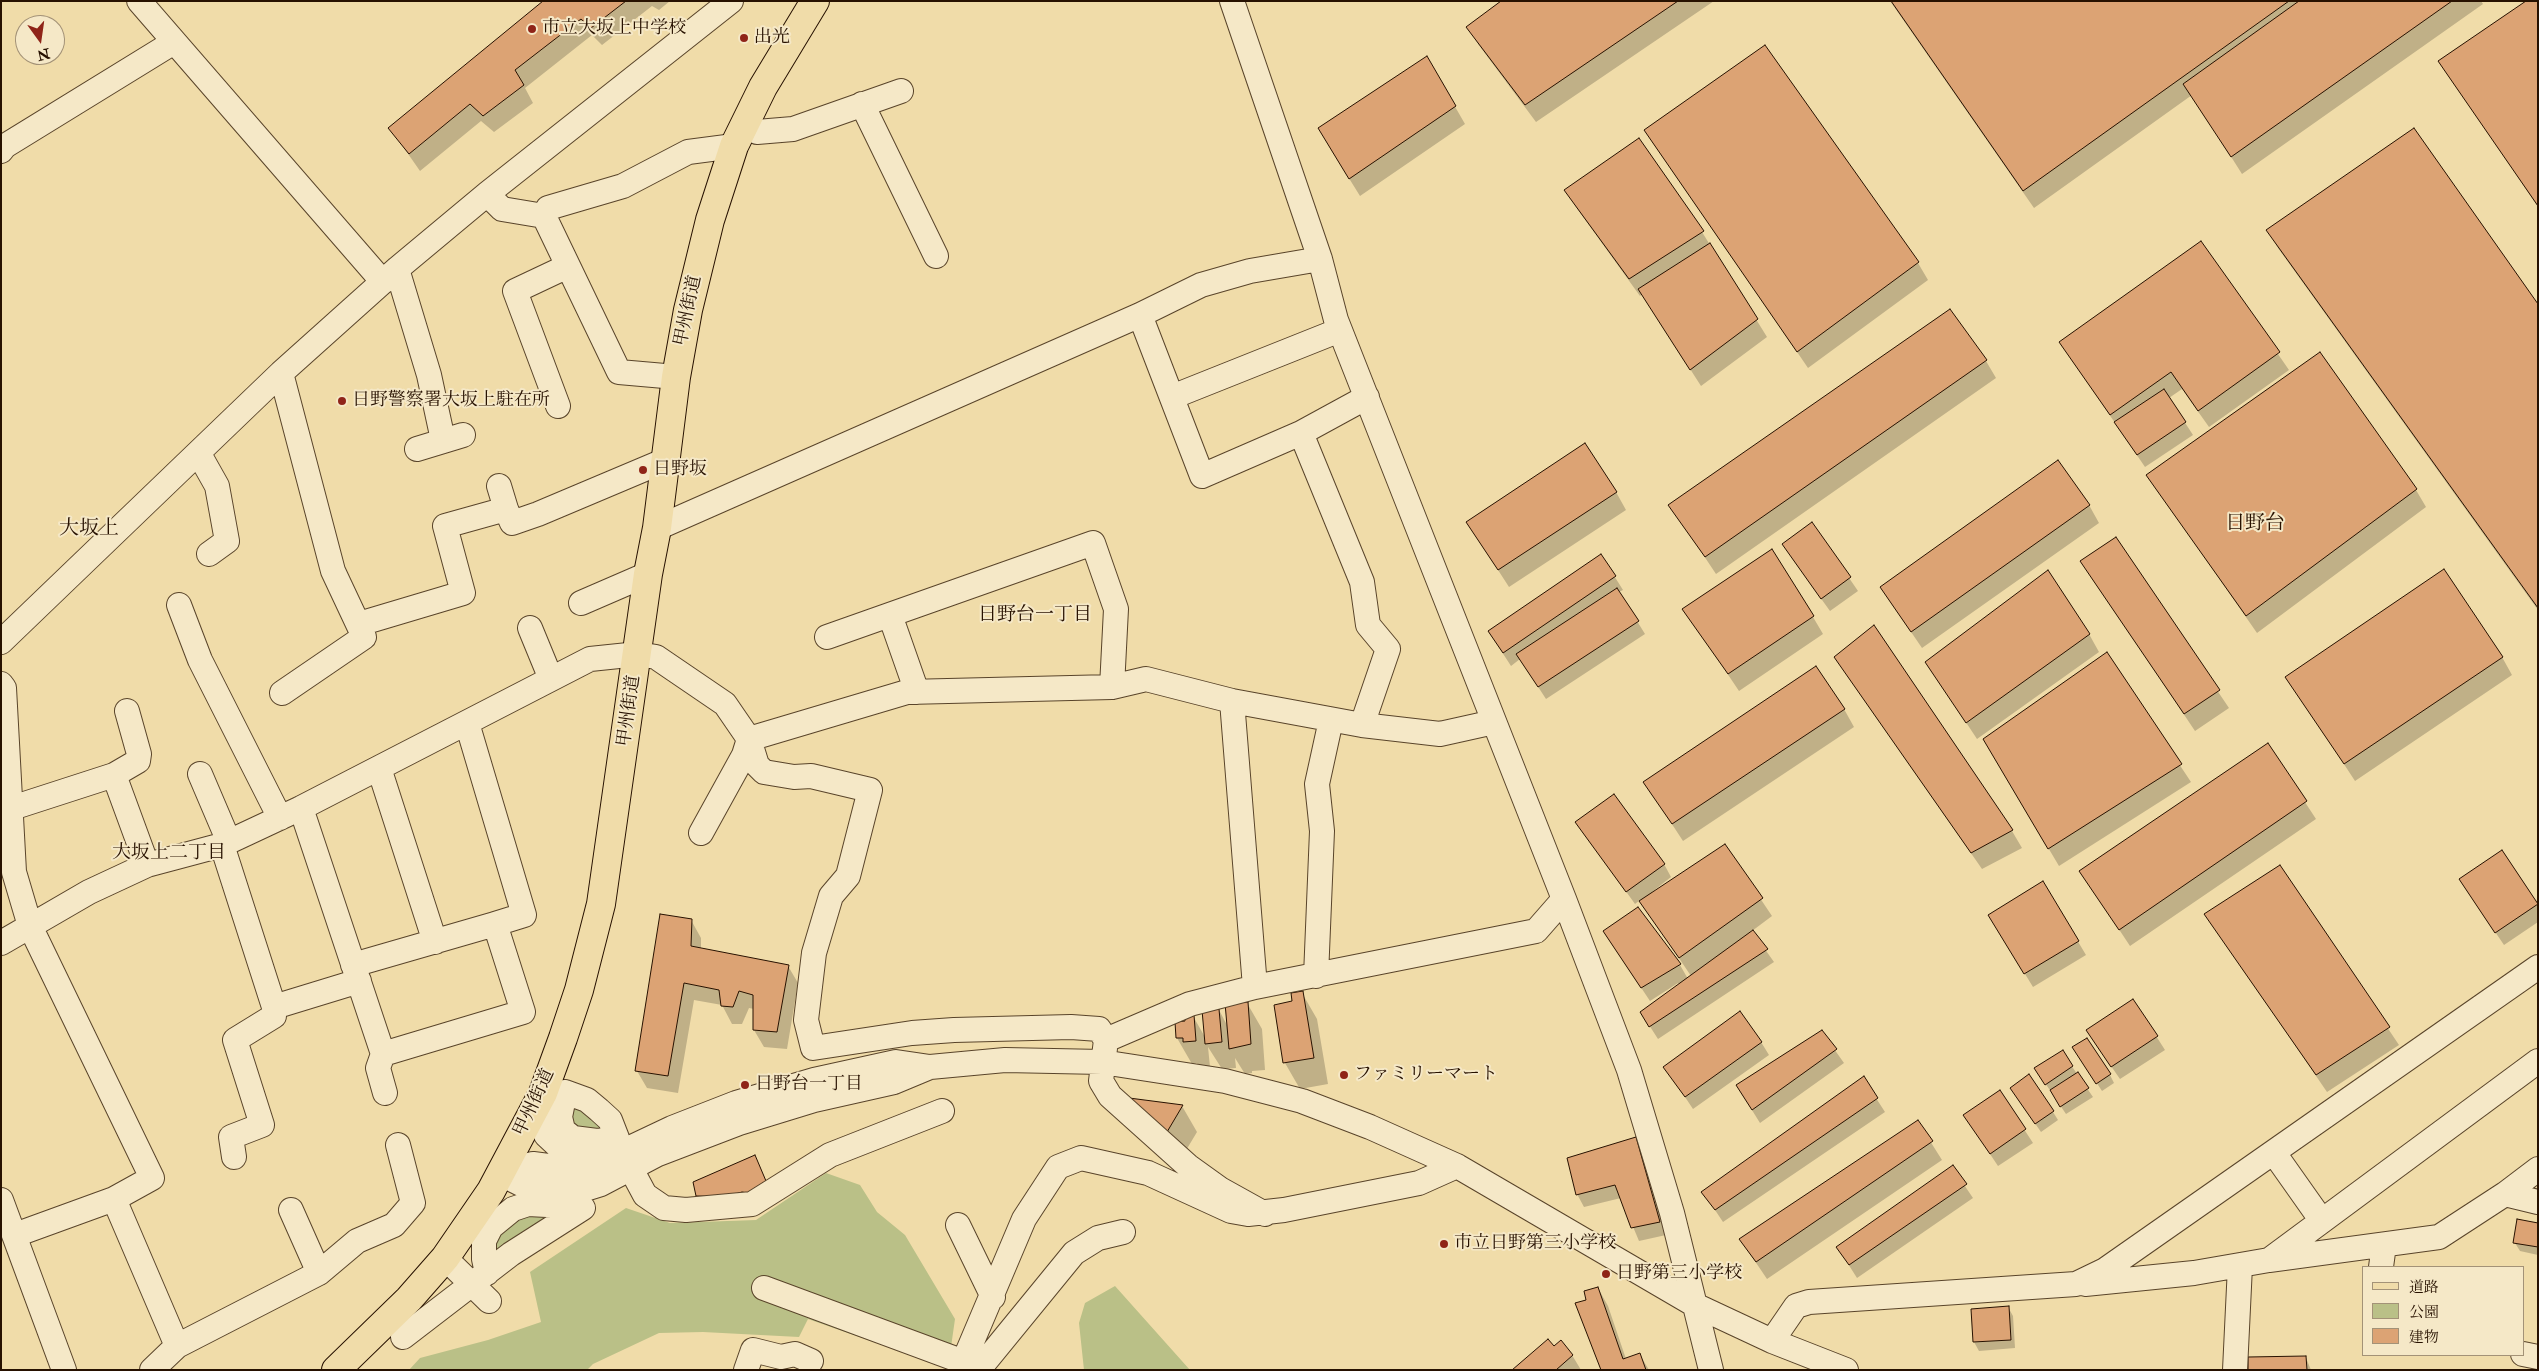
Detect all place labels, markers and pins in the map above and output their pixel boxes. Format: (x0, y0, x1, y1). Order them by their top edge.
place label: 市立大坂上中学校 (542, 18, 686, 40)
marker: 市立大坂上中学校 (526, 23, 538, 35)
place label: 出光 (754, 27, 790, 49)
marker: 出光 (738, 32, 750, 44)
place label: 日野警察署大坂上駐在所 (352, 390, 550, 412)
marker: 日野警察署大坂上駐在所 (336, 395, 348, 407)
place label: 日野坂 (653, 459, 707, 481)
marker: 日野坂 (637, 464, 649, 476)
place label: ファミリーマート (1354, 1064, 1498, 1086)
marker: ファミリーマート (1338, 1069, 1350, 1081)
place label: 日野台一丁目 (755, 1074, 863, 1096)
marker: 日野台一丁目 (739, 1079, 751, 1091)
place label: 市立日野第三小学校 (1454, 1233, 1616, 1255)
marker: 市立日野第三小学校 (1438, 1238, 1450, 1250)
place label: 日野第三小学校 (1616, 1263, 1742, 1285)
marker: 日野第三小学校 (1600, 1268, 1612, 1280)

